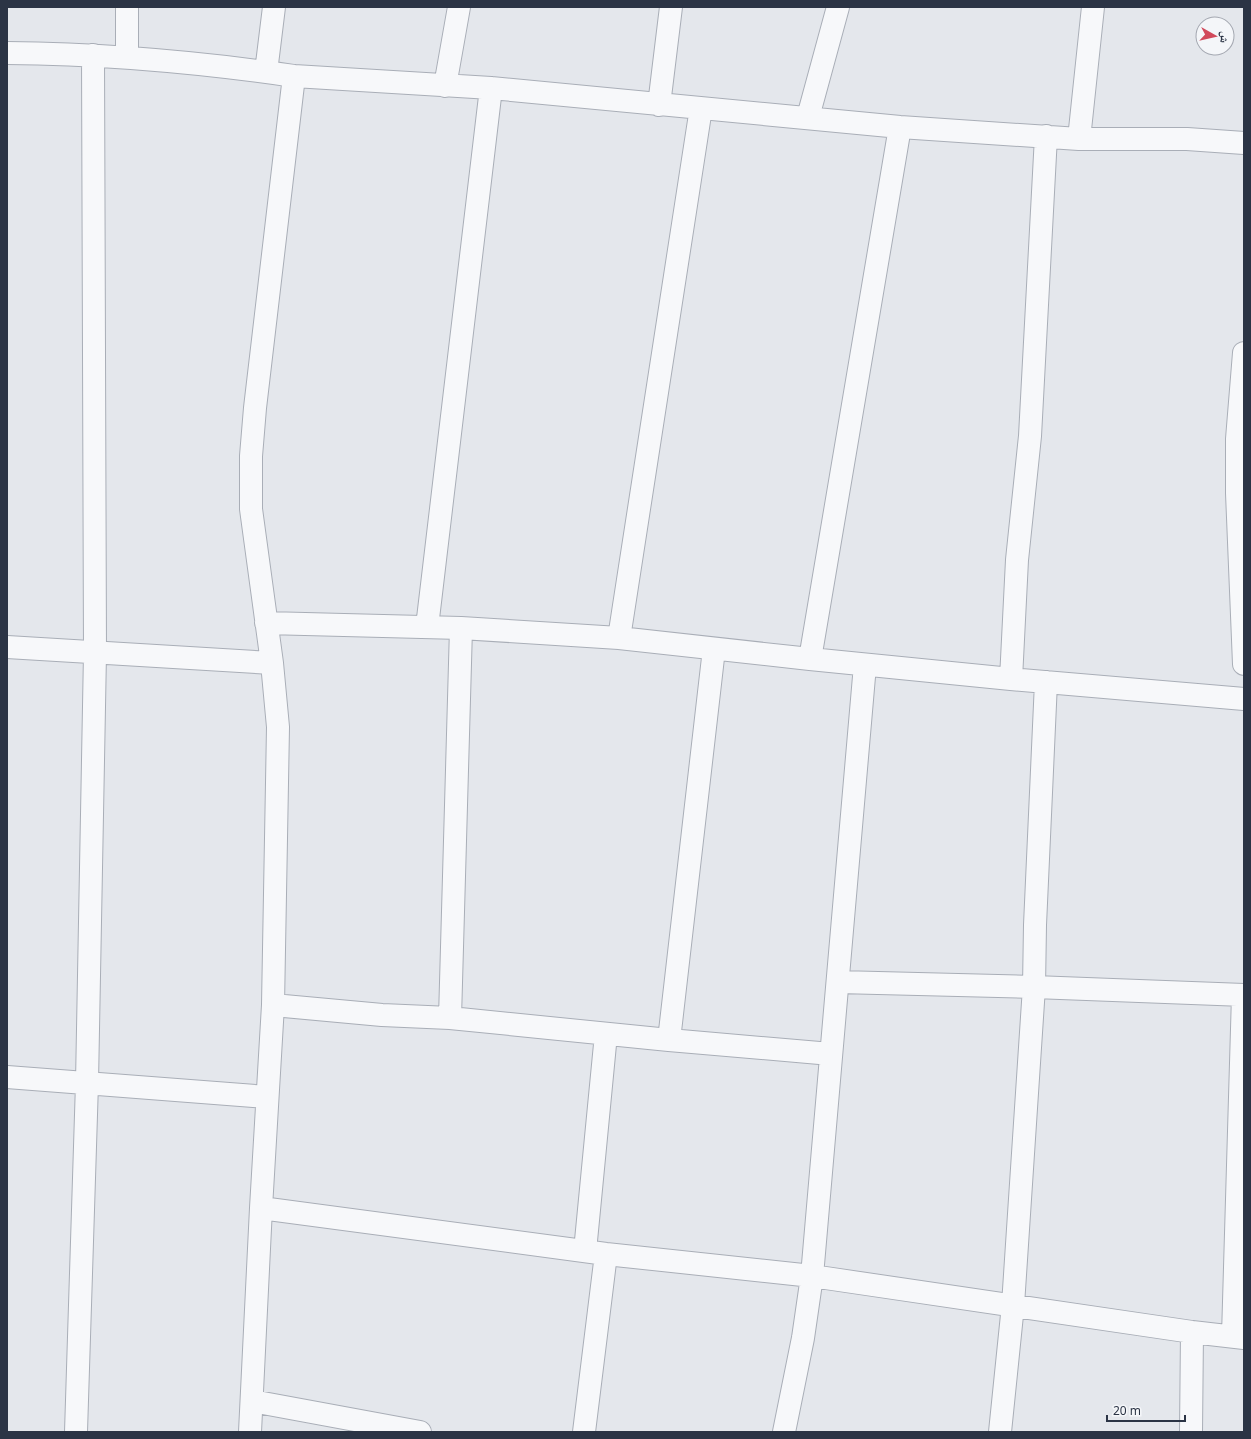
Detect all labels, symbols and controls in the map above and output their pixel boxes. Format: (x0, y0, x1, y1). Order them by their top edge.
north arrow (1195, 16, 1235, 56)
text: ش (1216, 30, 1234, 45)
scale bar (1107, 1397, 1185, 1423)
text: 20 m (1113, 1402, 1141, 1419)

